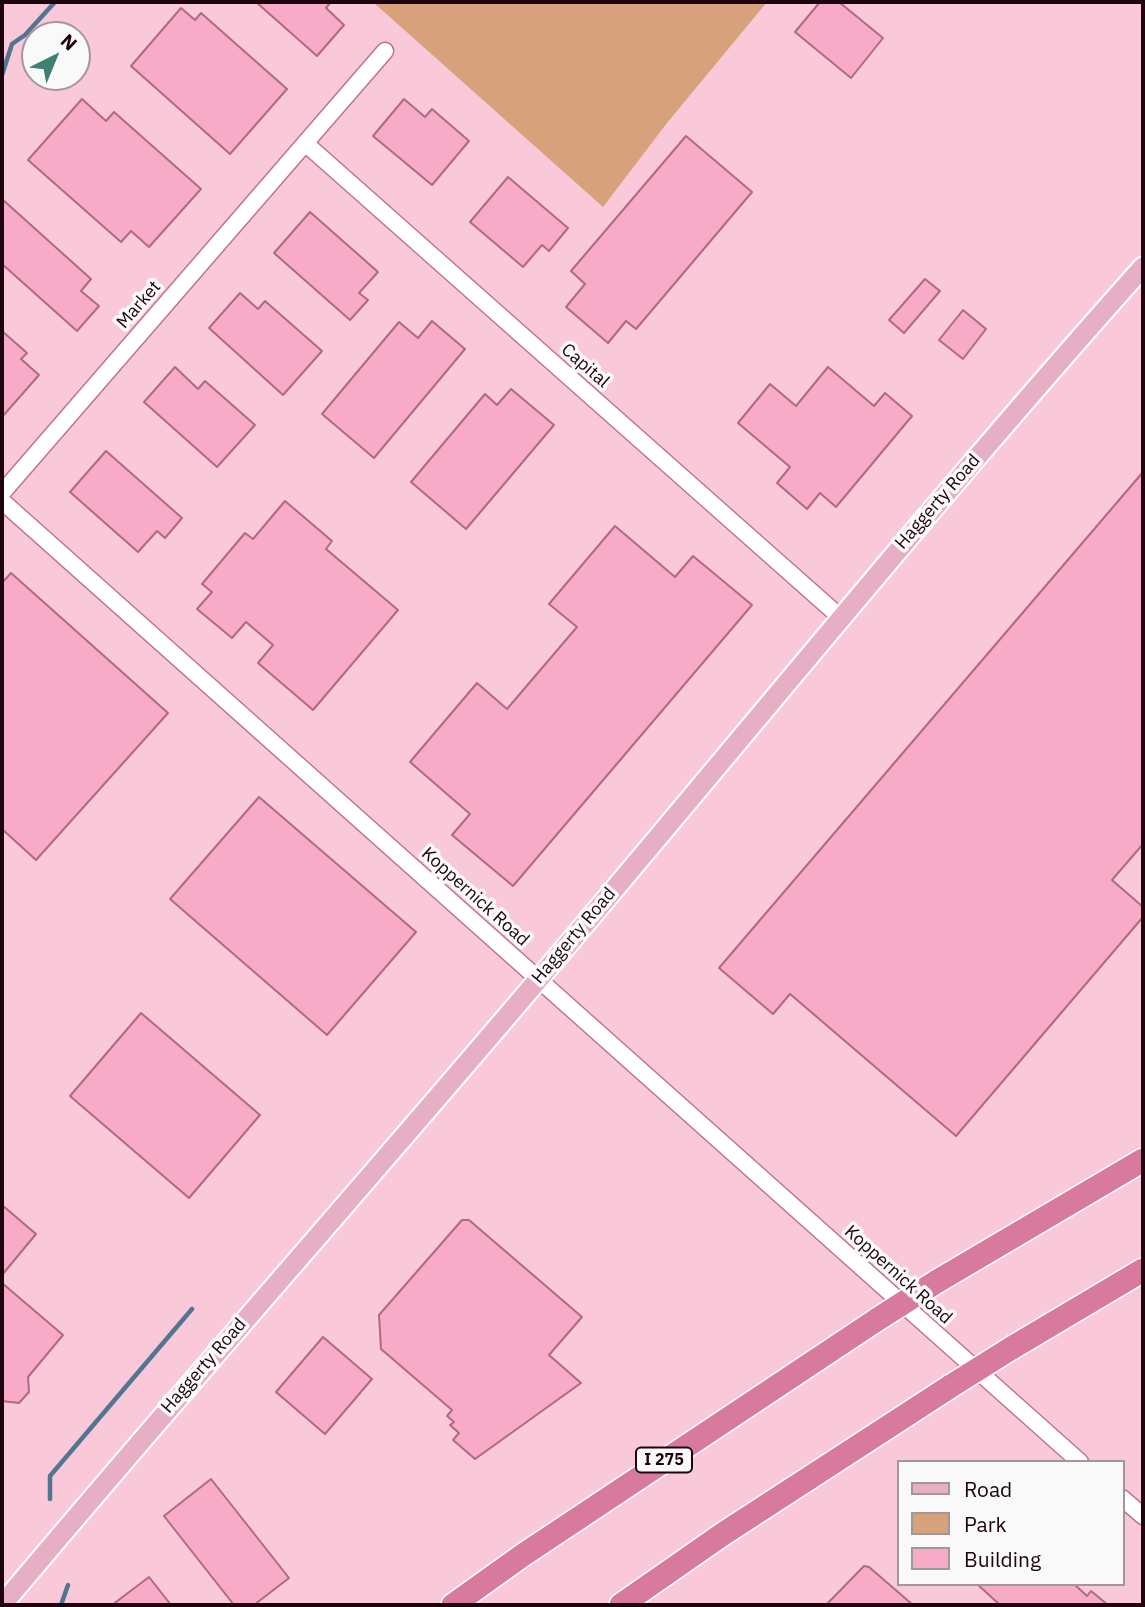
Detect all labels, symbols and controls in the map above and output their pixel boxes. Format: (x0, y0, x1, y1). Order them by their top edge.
north arrow (21, 21, 91, 91)
text: N (56, 29, 82, 56)
street label: Market (112, 277, 166, 333)
street label: Capital (557, 339, 613, 393)
street label: Haggerty Road (891, 450, 985, 554)
street label: Koppernick Road (417, 843, 533, 951)
street label: Haggerty Road (528, 884, 620, 988)
street label: Koppernick Road (840, 1221, 956, 1329)
street label: Haggerty Road (157, 1314, 251, 1418)
road number: I 275 (636, 1448, 692, 1472)
legend (897, 1460, 1124, 1586)
text: Road (964, 1475, 1012, 1503)
text: Park (964, 1510, 1007, 1538)
text: Building (964, 1545, 1041, 1573)

